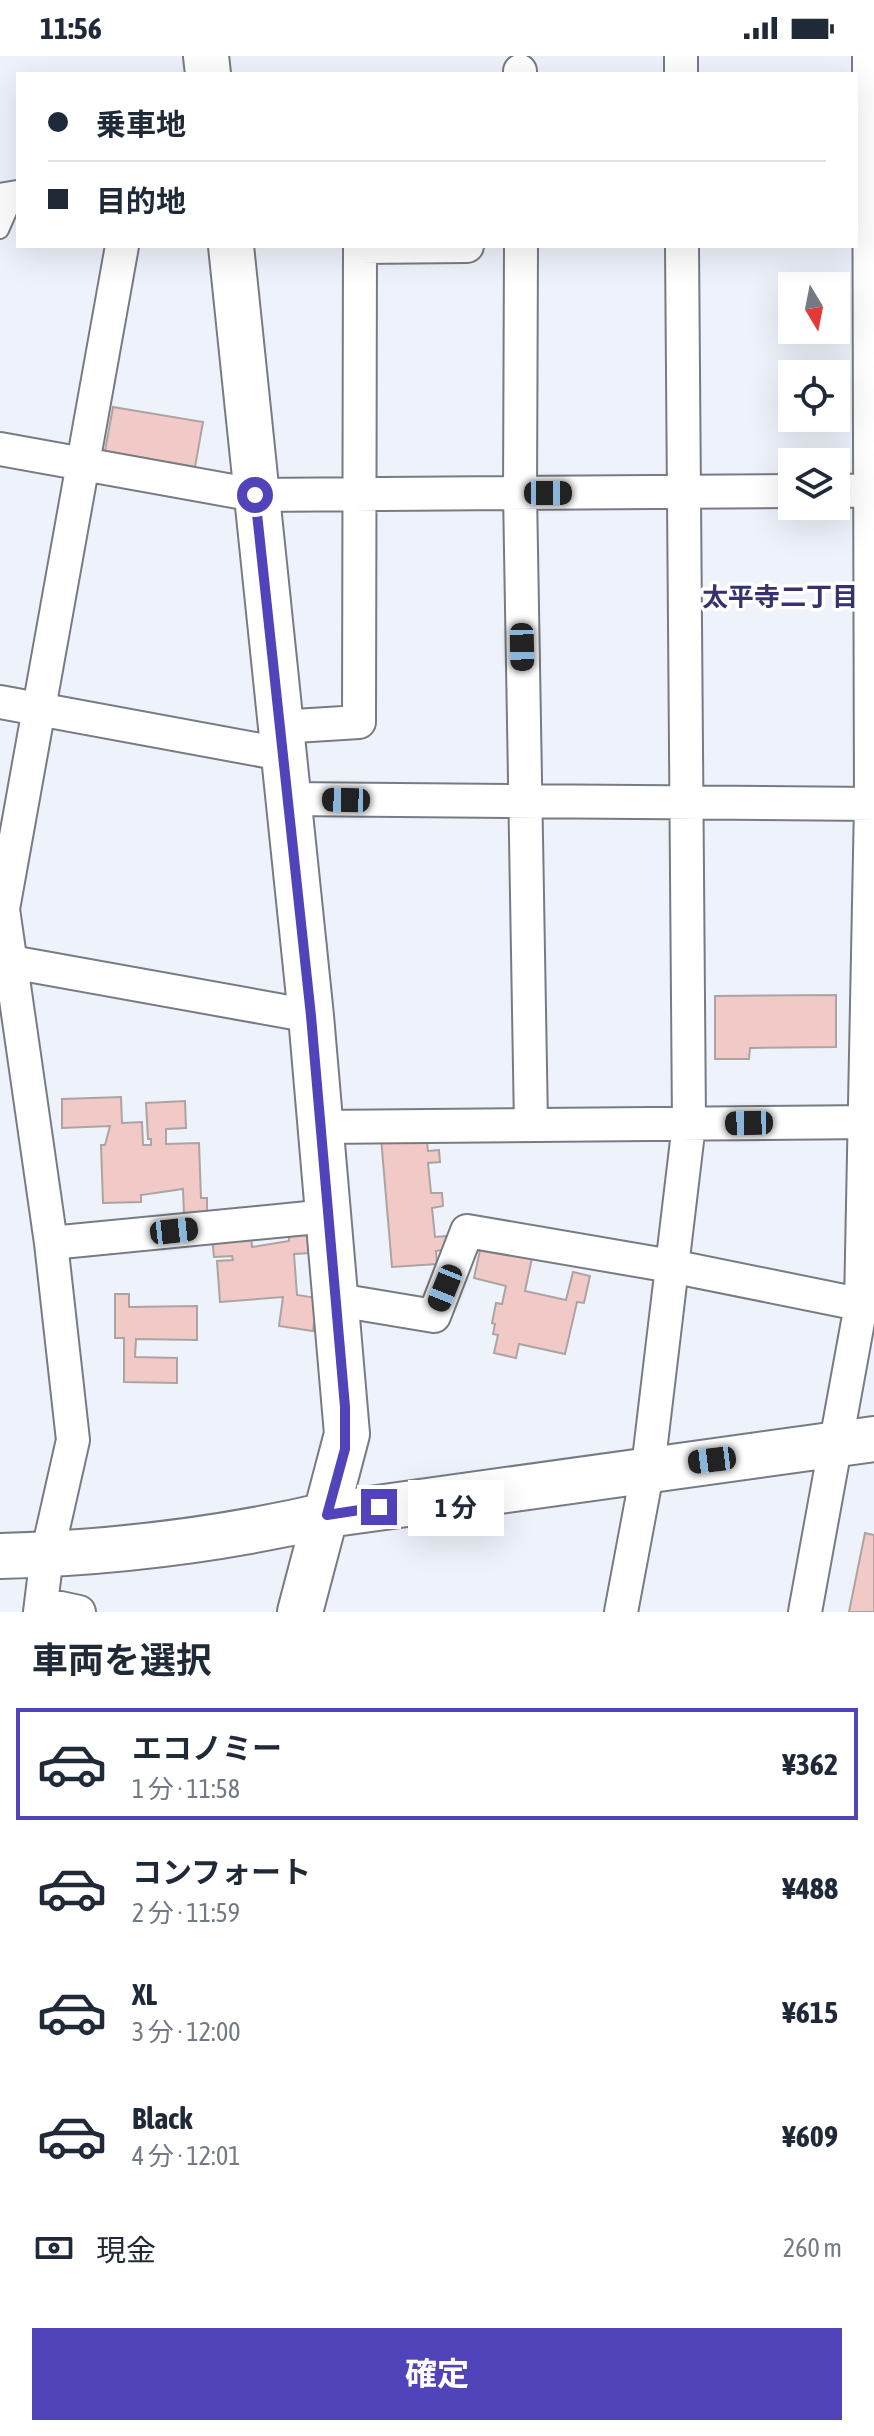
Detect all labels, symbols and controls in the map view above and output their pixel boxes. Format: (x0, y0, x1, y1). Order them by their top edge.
text: 11:56 (40, 11, 102, 45)
text: 乗車地 (96, 107, 186, 141)
text: 目的地 (96, 184, 186, 218)
north arrow (778, 272, 850, 344)
map controls (778, 272, 850, 520)
button: locate (778, 360, 850, 432)
button: layers (778, 448, 850, 520)
route start (237, 477, 273, 513)
car (524, 481, 572, 505)
district label: 太平寺二丁目 (702, 582, 858, 612)
car (510, 623, 534, 671)
car (322, 788, 370, 812)
car (725, 1111, 773, 1135)
car (149, 1217, 199, 1245)
car (425, 1261, 465, 1315)
car (687, 1445, 737, 1475)
callout: 1 分 (407, 1479, 503, 1535)
route end (361, 1489, 397, 1525)
text: 1 分 (435, 1493, 477, 1523)
text: 車両を選択 (32, 1639, 212, 1681)
icon: car (36, 1728, 108, 1800)
text: エコノミー (132, 1731, 282, 1765)
text: ¥362 (782, 1747, 838, 1781)
text: 1 分 · 11:58 (132, 1774, 240, 1804)
icon: car (36, 1852, 108, 1924)
text: コンフォート (132, 1855, 311, 1889)
text: ¥488 (782, 1871, 838, 1905)
text: 2 分 · 11:59 (132, 1898, 240, 1928)
icon: car (36, 1976, 108, 2048)
text: XL (132, 1977, 157, 2011)
text: ¥615 (782, 1995, 838, 2029)
text: 3 分 · 12:00 (132, 2017, 241, 2047)
icon: car (36, 2100, 108, 2172)
text: Black (132, 2101, 192, 2135)
text: ¥609 (782, 2119, 838, 2153)
text: 4 分 · 12:01 (132, 2141, 241, 2171)
icon: cash (32, 2226, 76, 2270)
text: 現金 (96, 2233, 156, 2267)
text: 260 m (783, 2233, 842, 2263)
button: 確定 (32, 2328, 842, 2420)

